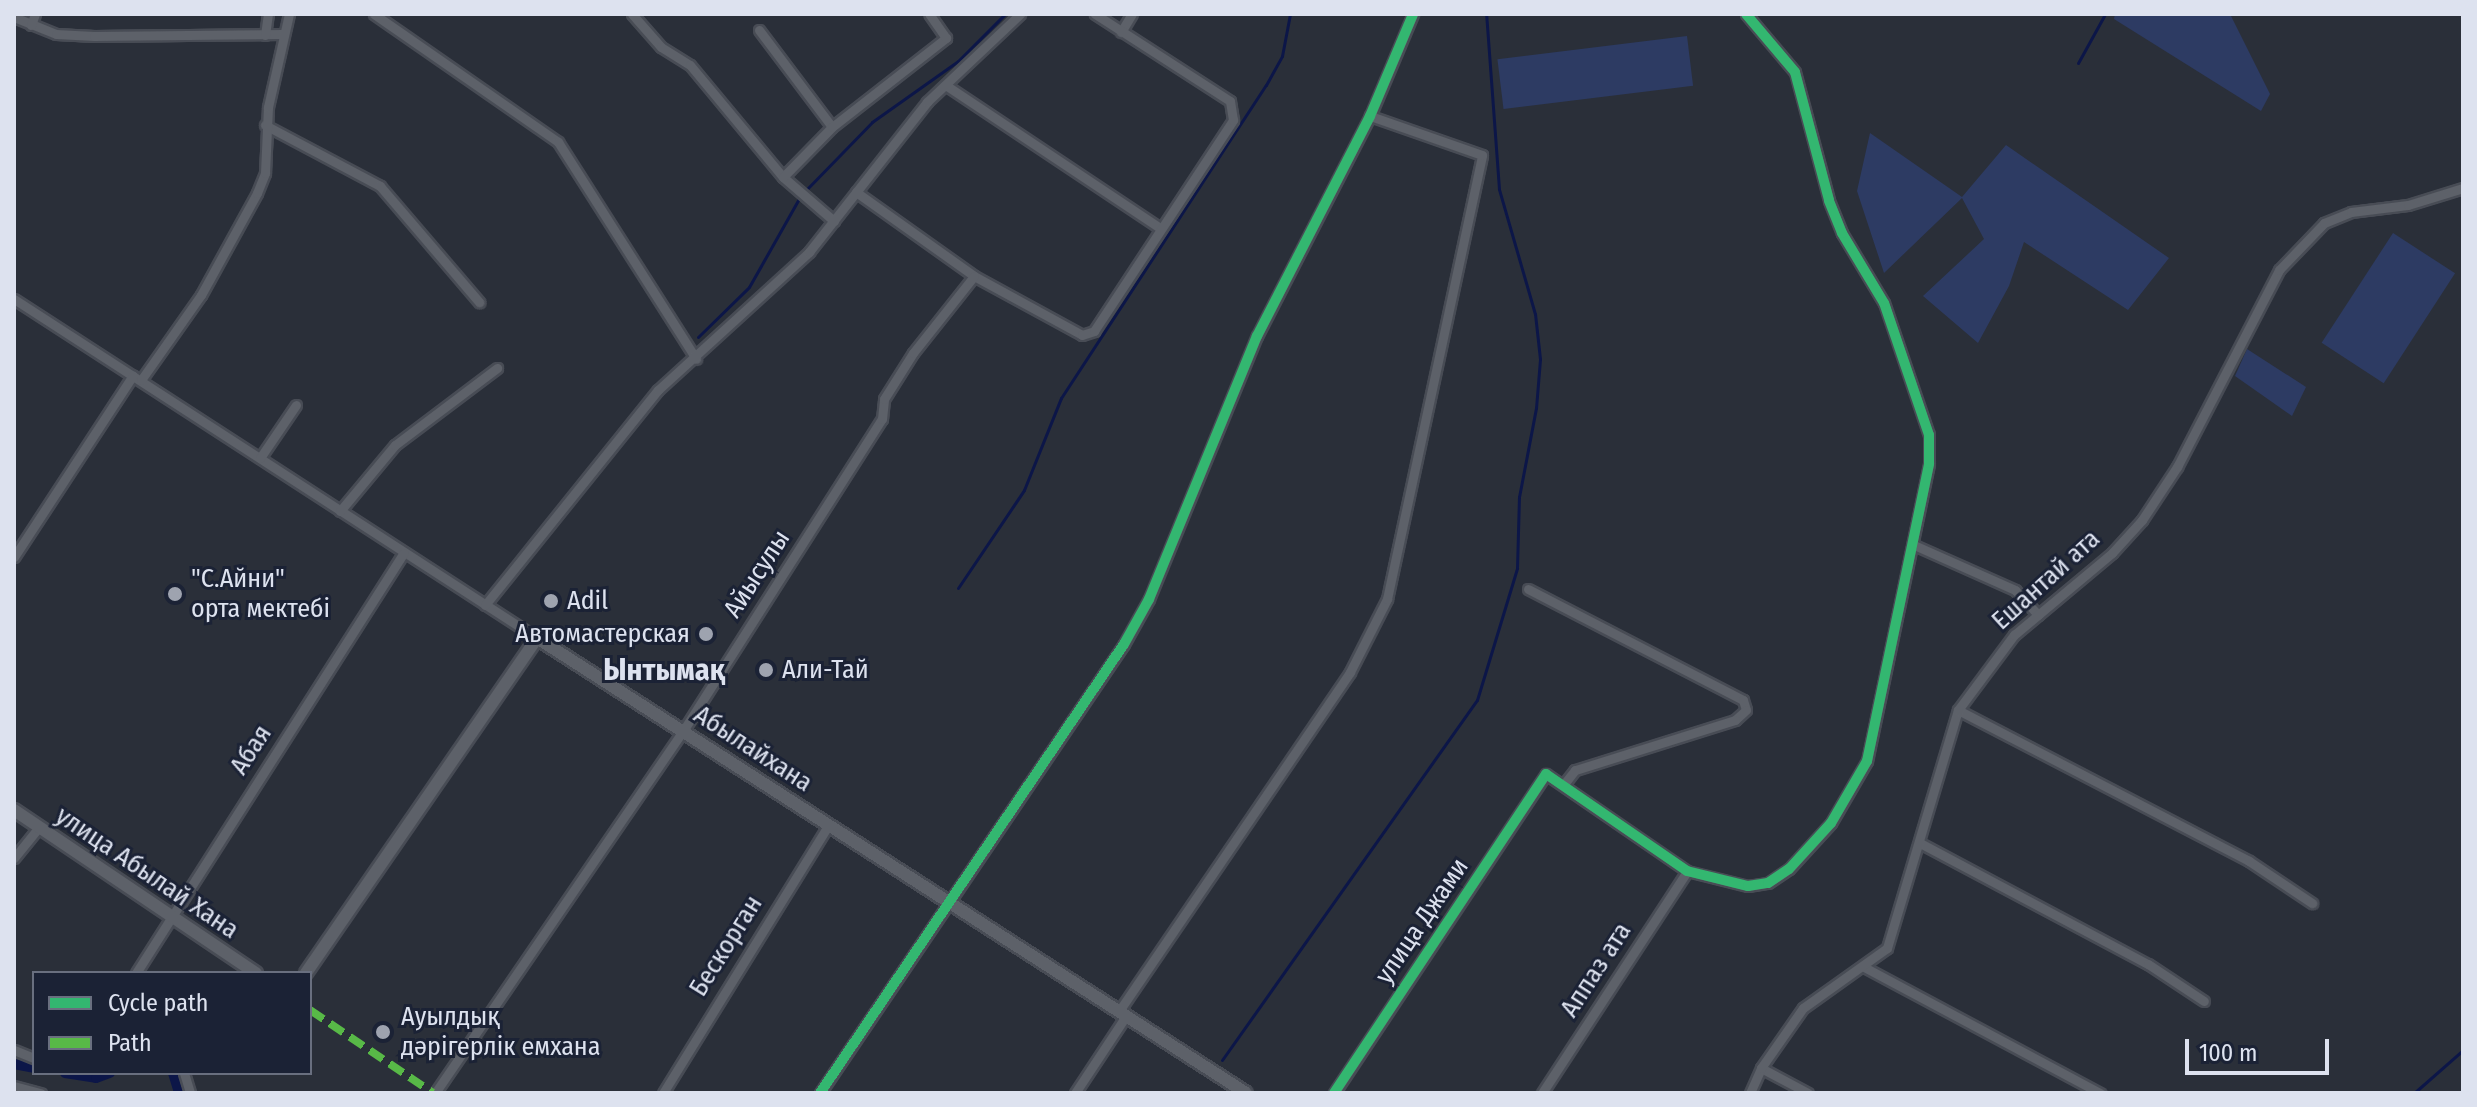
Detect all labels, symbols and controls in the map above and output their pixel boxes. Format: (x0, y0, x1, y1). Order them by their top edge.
street label: Айысулы (717, 524, 797, 624)
street label: Ешантай ата (1986, 524, 2106, 636)
place label: "С.Айни" орта мектебі (191, 563, 330, 624)
marker: "С.Айни" орта мектебі (166, 585, 184, 603)
place label: Adil (567, 585, 608, 617)
marker: Adil (542, 592, 560, 610)
place label: Автомастерская (515, 618, 690, 650)
marker: Автомастерская (697, 625, 715, 643)
district label: Ынтымақ (603, 652, 725, 688)
place label: Али-Тай (782, 654, 869, 686)
marker: Али-Тай (757, 661, 775, 679)
street label: Абылайхана (688, 699, 818, 799)
street label: Абая (224, 719, 278, 781)
street label: улица Абылай Хана (50, 800, 244, 946)
street label: улица Джами (1369, 852, 1475, 990)
street label: Бескорган (683, 890, 769, 1002)
street label: Аппаз ата (1554, 917, 1638, 1023)
legend (32, 971, 312, 1075)
text: Cycle path (108, 989, 208, 1017)
place label: Ауылдық дәрігерлік емхана (401, 1001, 600, 1062)
marker: Ауылдық дәрігерлік емхана (372, 1021, 394, 1043)
scale bar (2189, 1023, 2333, 1073)
text: Path (108, 1029, 152, 1057)
text: 100 m (2199, 1039, 2257, 1067)

